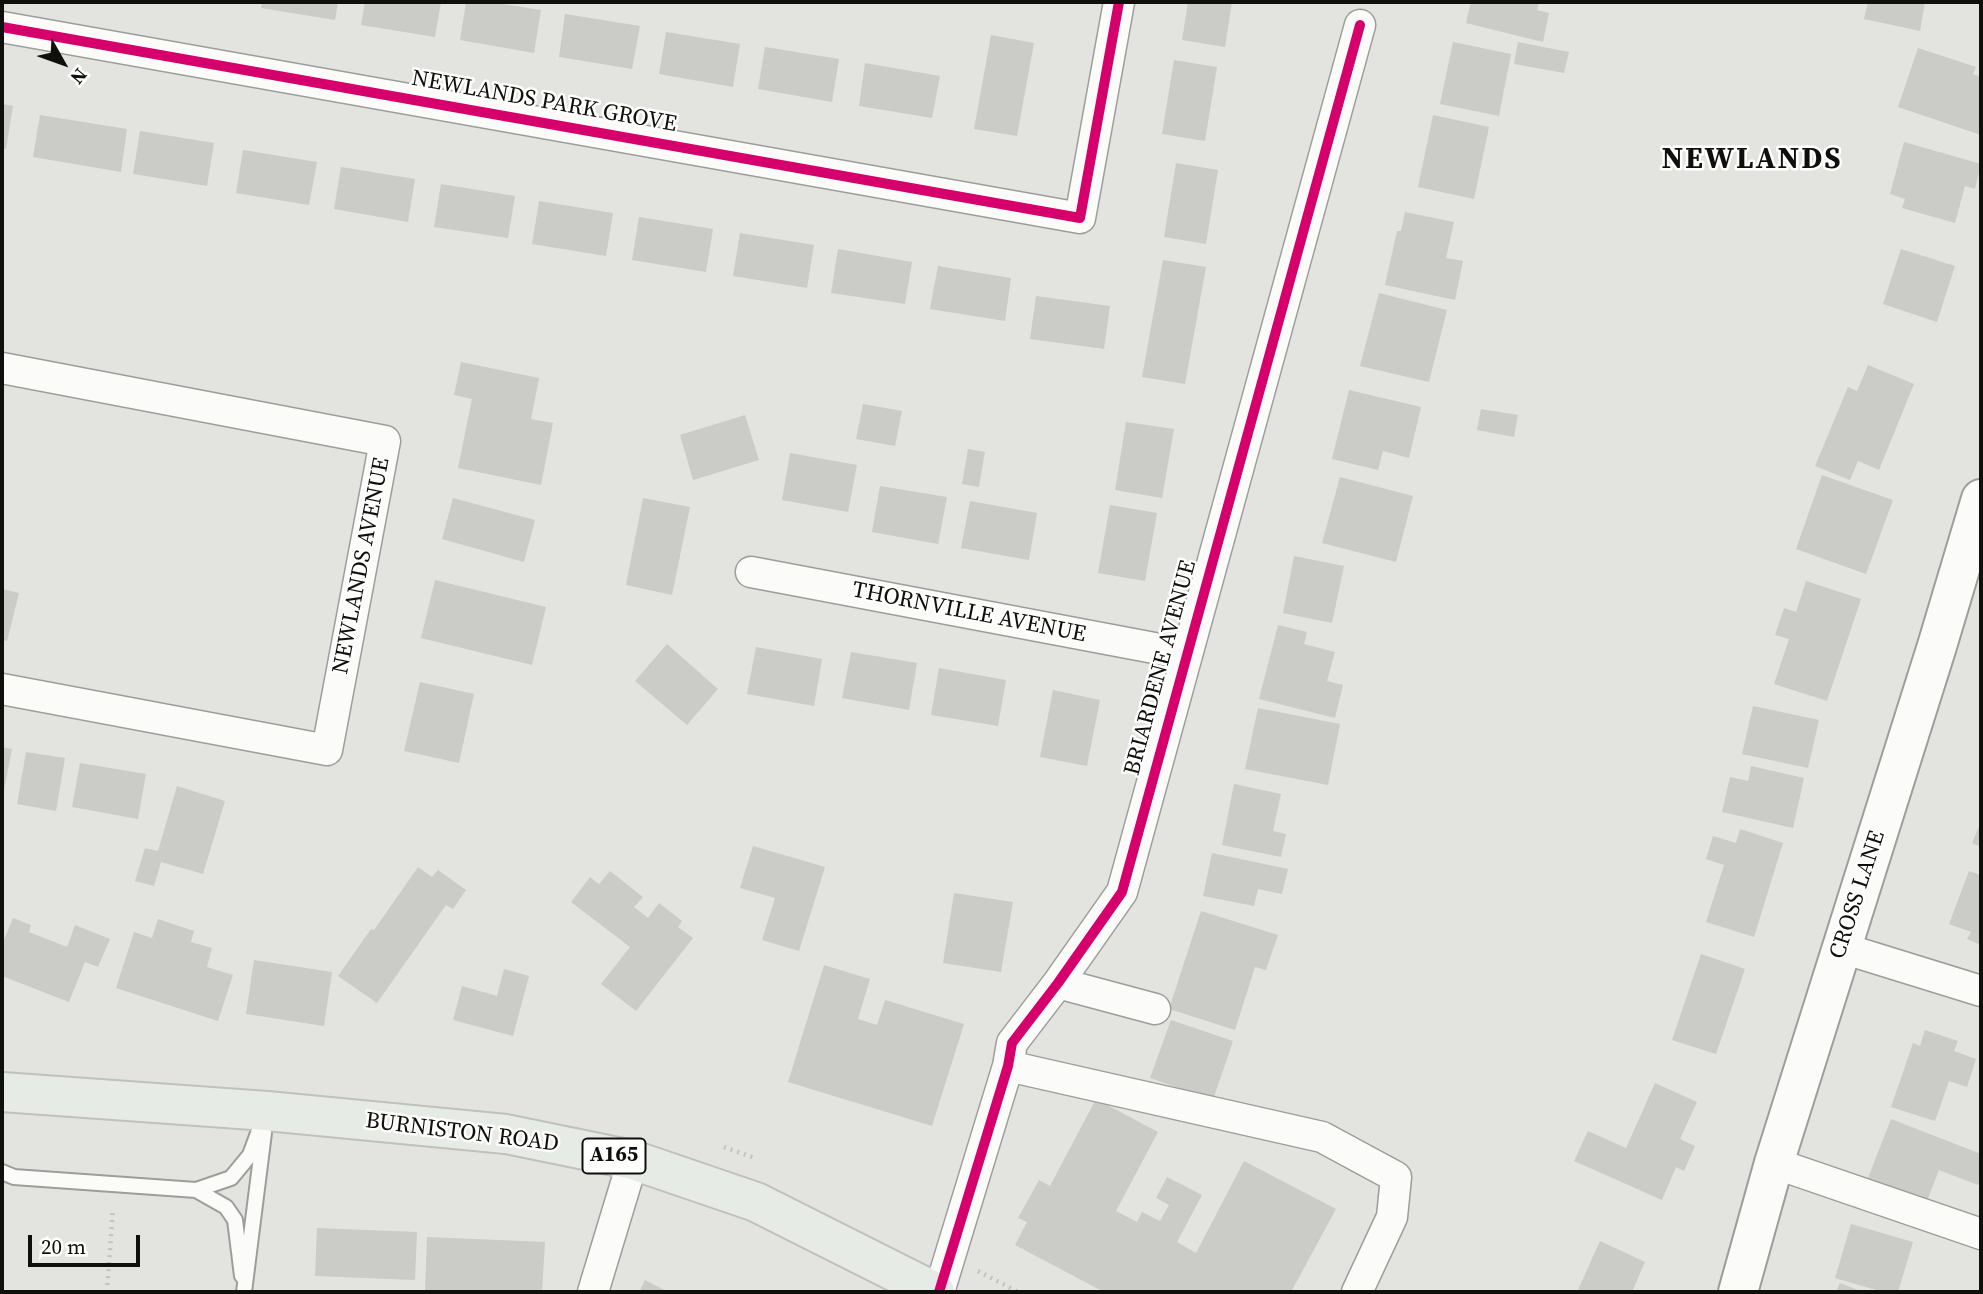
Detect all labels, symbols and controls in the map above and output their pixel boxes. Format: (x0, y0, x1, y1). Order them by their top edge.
north arrow (28, 28, 98, 98)
text: N (65, 63, 93, 90)
street label: NEWLANDS PARK GROVE (409, 65, 679, 139)
district label: NEWLANDS (1662, 142, 1842, 178)
street label: NEWLANDS AVENUE (327, 455, 397, 677)
street label: BRIARDENE AVENUE (1119, 557, 1203, 779)
street label: THORNVILLE AVENUE (850, 577, 1088, 649)
street label: CROSS LANE (1824, 827, 1892, 963)
street label: BURNISTON ROAD (364, 1107, 560, 1159)
road number: A165 (582, 1138, 646, 1174)
scale bar (32, 1220, 144, 1264)
text: 20 m (41, 1232, 86, 1261)

